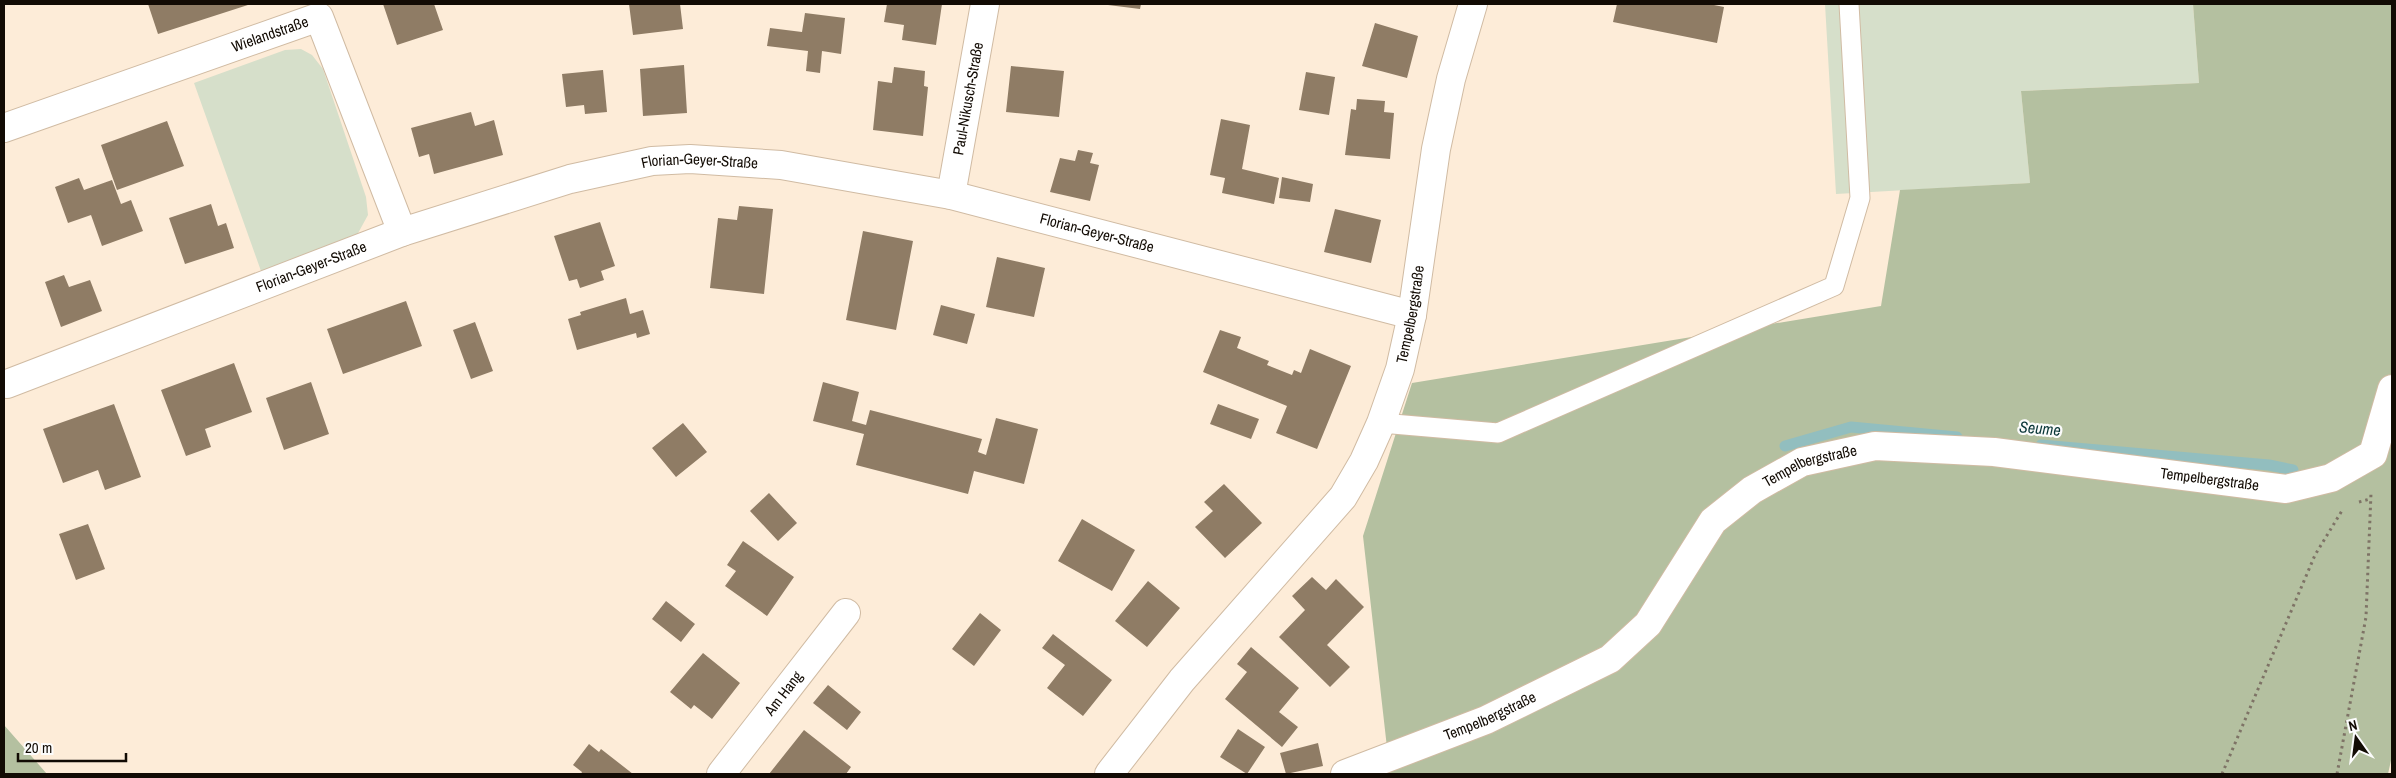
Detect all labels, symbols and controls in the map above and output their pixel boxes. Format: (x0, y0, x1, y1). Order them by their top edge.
street label: Wielandstraße (229, 11, 311, 57)
street label: Paul-Nikusch-Straße (947, 40, 988, 157)
street label: Florian-Geyer-Straße (639, 148, 759, 173)
street label: Florian-Geyer-Straße (1038, 208, 1156, 257)
street label: Florian-Geyer-Straße (253, 236, 370, 297)
street label: Tempelbergstraße (1391, 264, 1429, 365)
water label: Seume (2018, 415, 2062, 441)
street label: Tempelbergstraße (1759, 439, 1859, 492)
street label: Tempelbergstraße (2159, 462, 2260, 495)
street label: Am Hang (759, 666, 807, 721)
street label: Tempelbergstraße (1440, 686, 1540, 745)
north arrow (2331, 713, 2381, 763)
text: N (2347, 716, 2359, 735)
scale bar (18, 730, 125, 762)
text: 20 m (25, 737, 52, 758)

